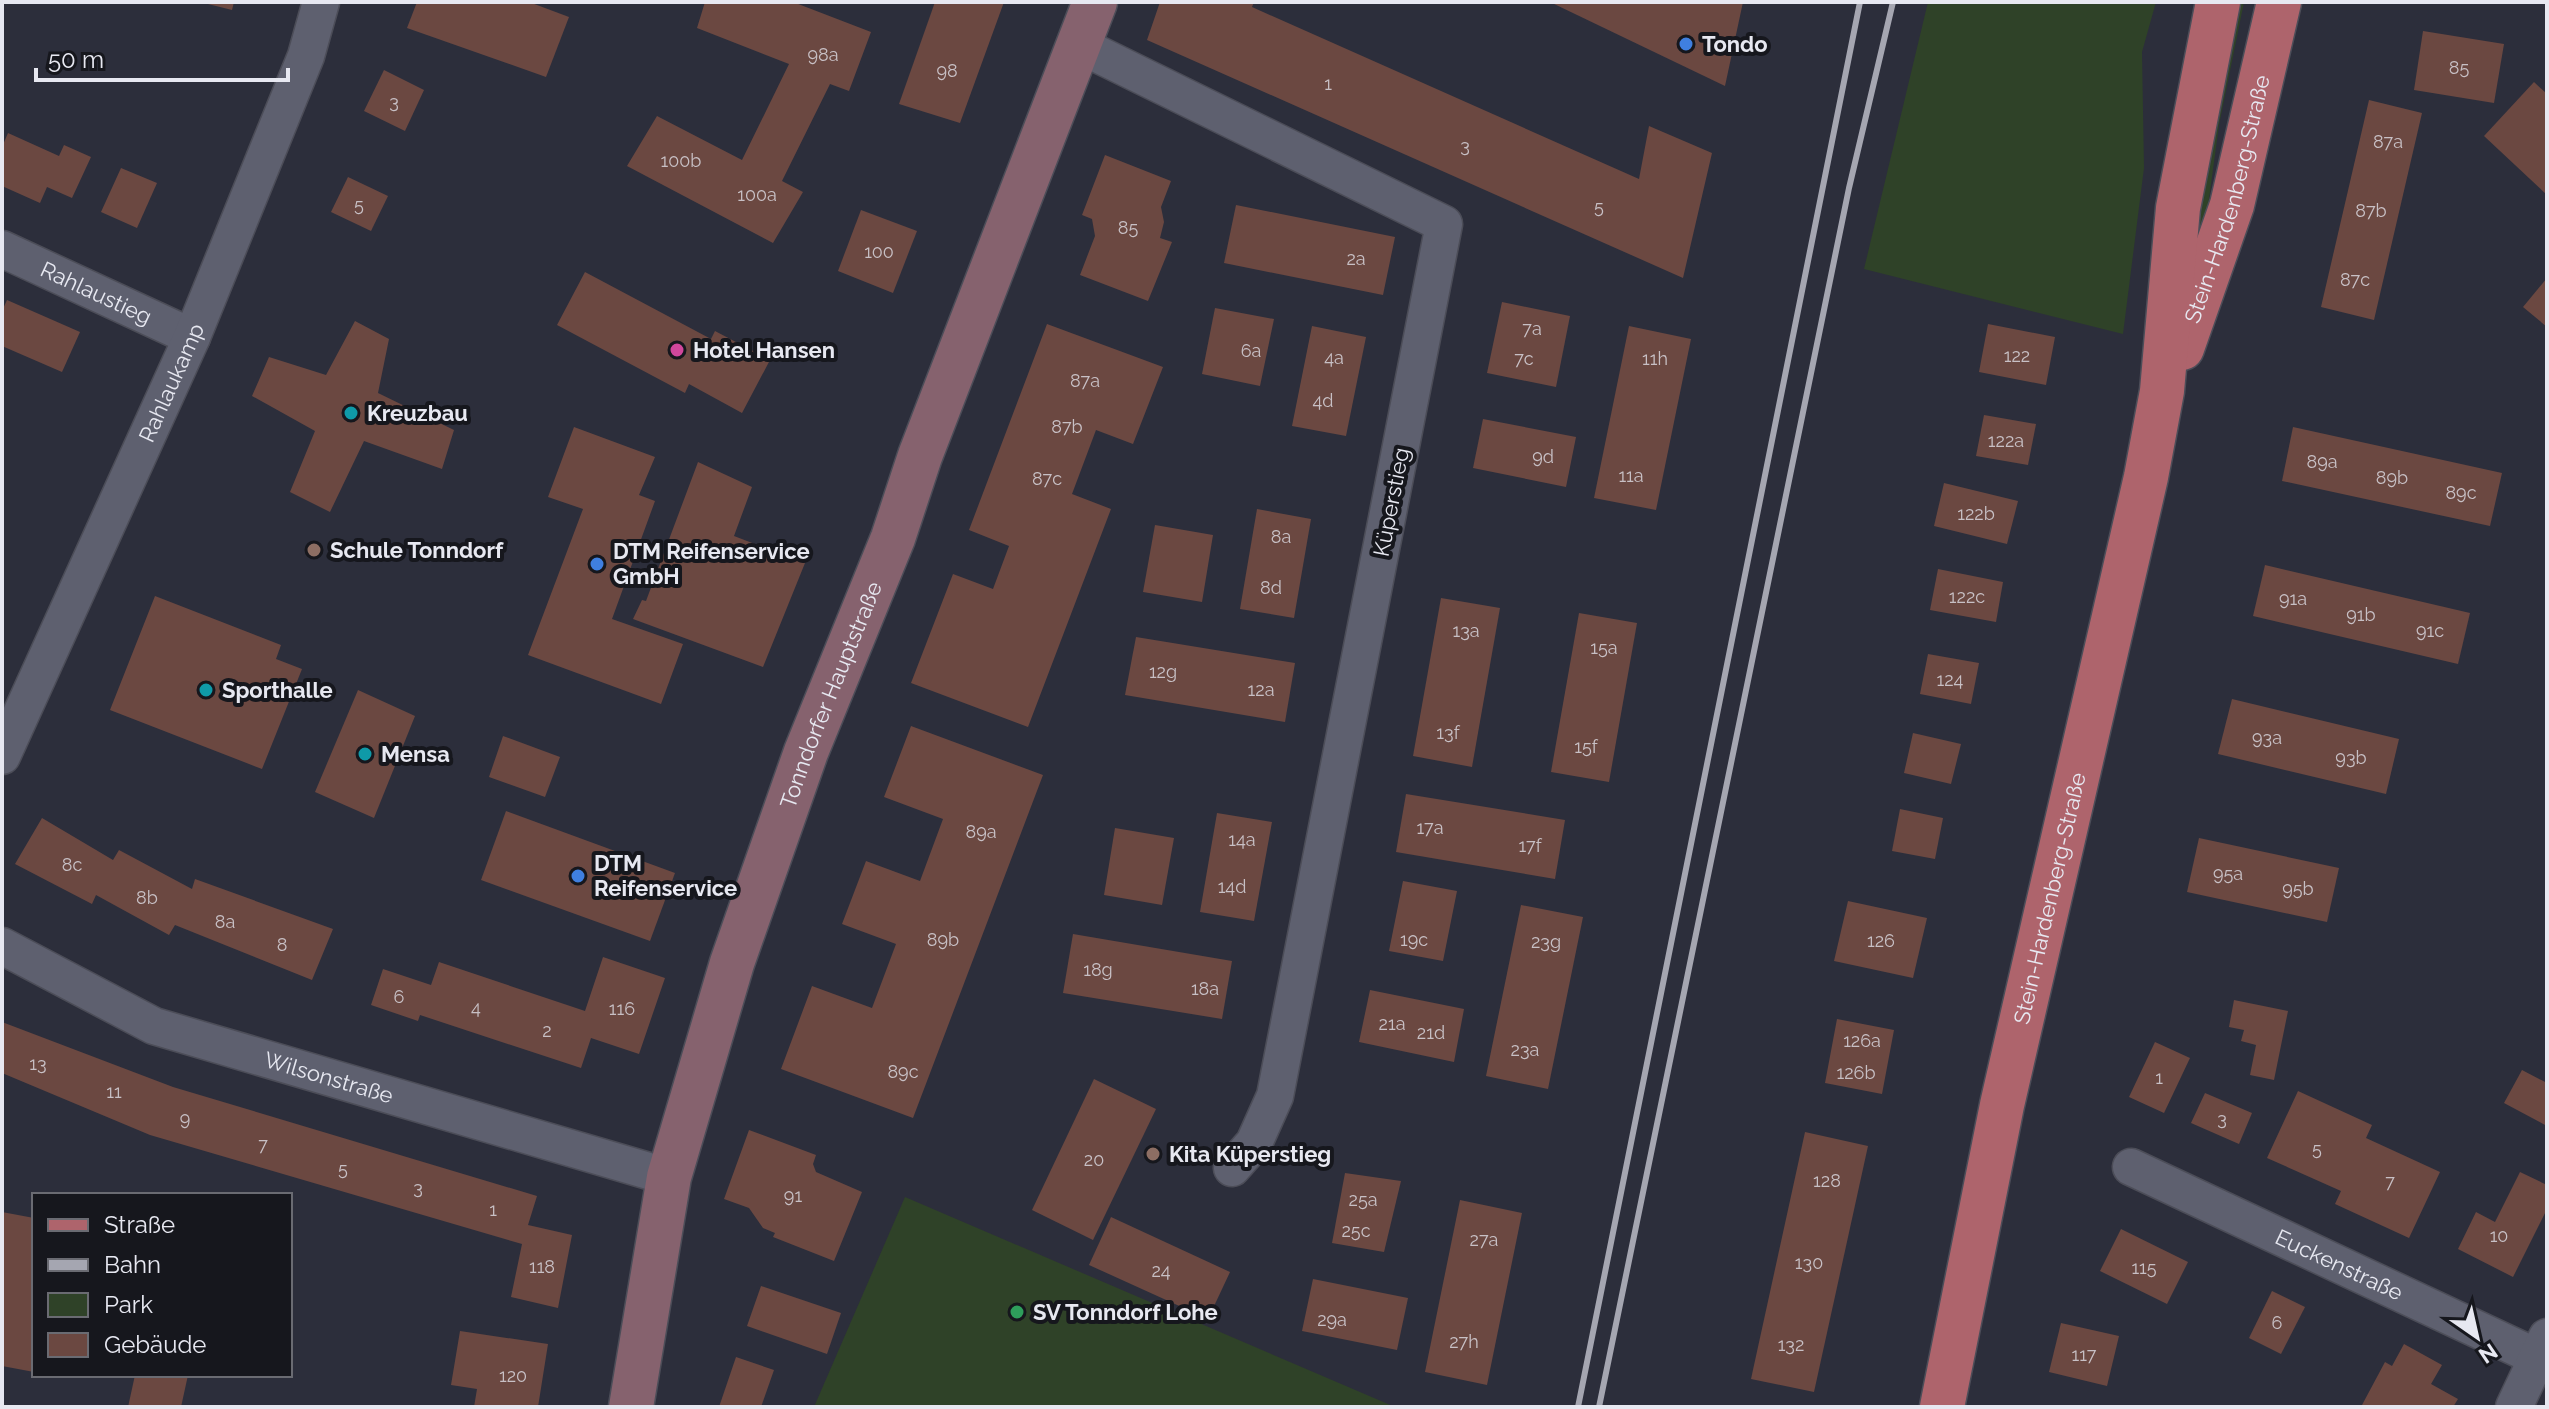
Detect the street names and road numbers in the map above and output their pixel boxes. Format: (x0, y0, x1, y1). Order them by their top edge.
street label: Stein-Hardenberg-Straße (2179, 72, 2275, 326)
street label: Rahlaustieg (37, 256, 156, 330)
street label: Rahlaukamp (133, 319, 209, 446)
street label: Küperstieg (1368, 445, 1414, 559)
street label: Tonndorfer Hauptstraße (774, 577, 887, 812)
street label: Stein-Hardenberg-Straße (2008, 770, 2091, 1027)
street label: Wilsonstraße (261, 1046, 396, 1108)
street label: Euckenstraße (2271, 1224, 2407, 1306)

